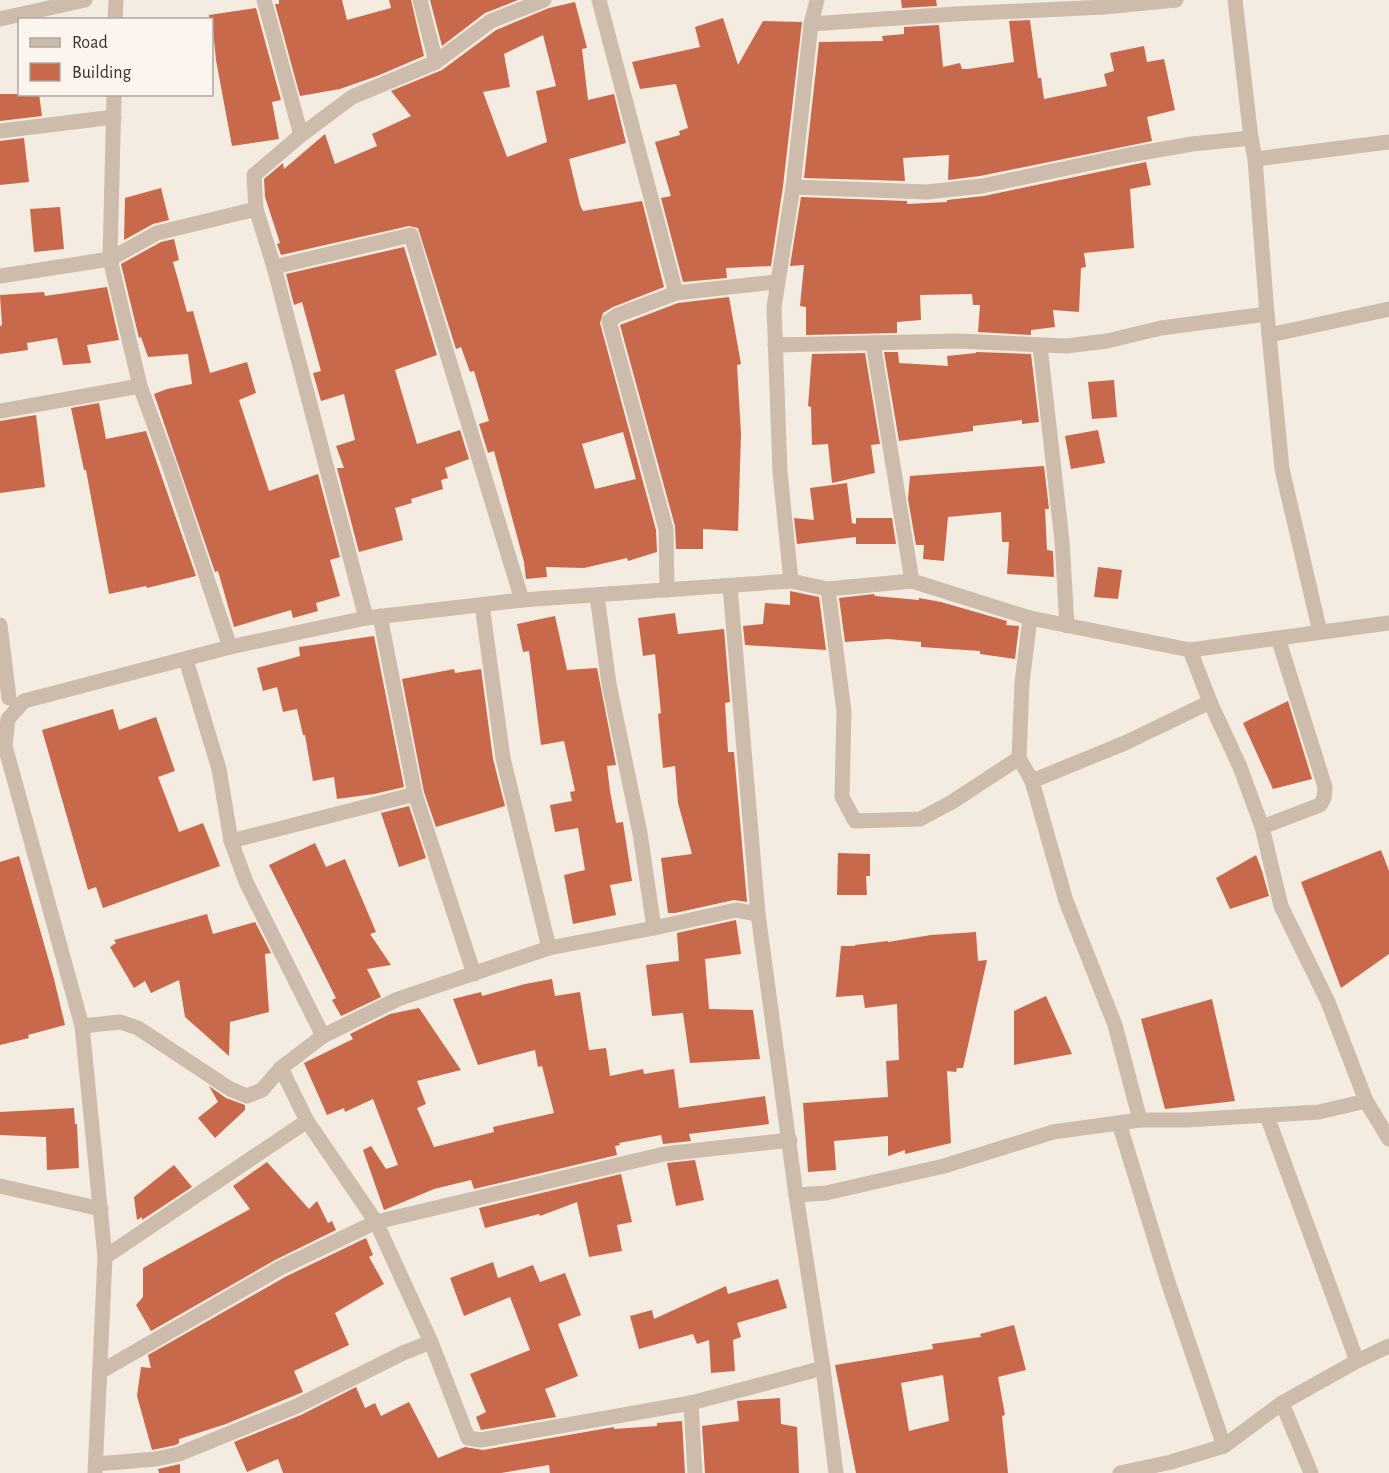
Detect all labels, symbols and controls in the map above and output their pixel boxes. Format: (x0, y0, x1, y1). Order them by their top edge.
legend (18, 18, 213, 96)
text: Road (72, 34, 108, 52)
text: Building (72, 64, 132, 82)

